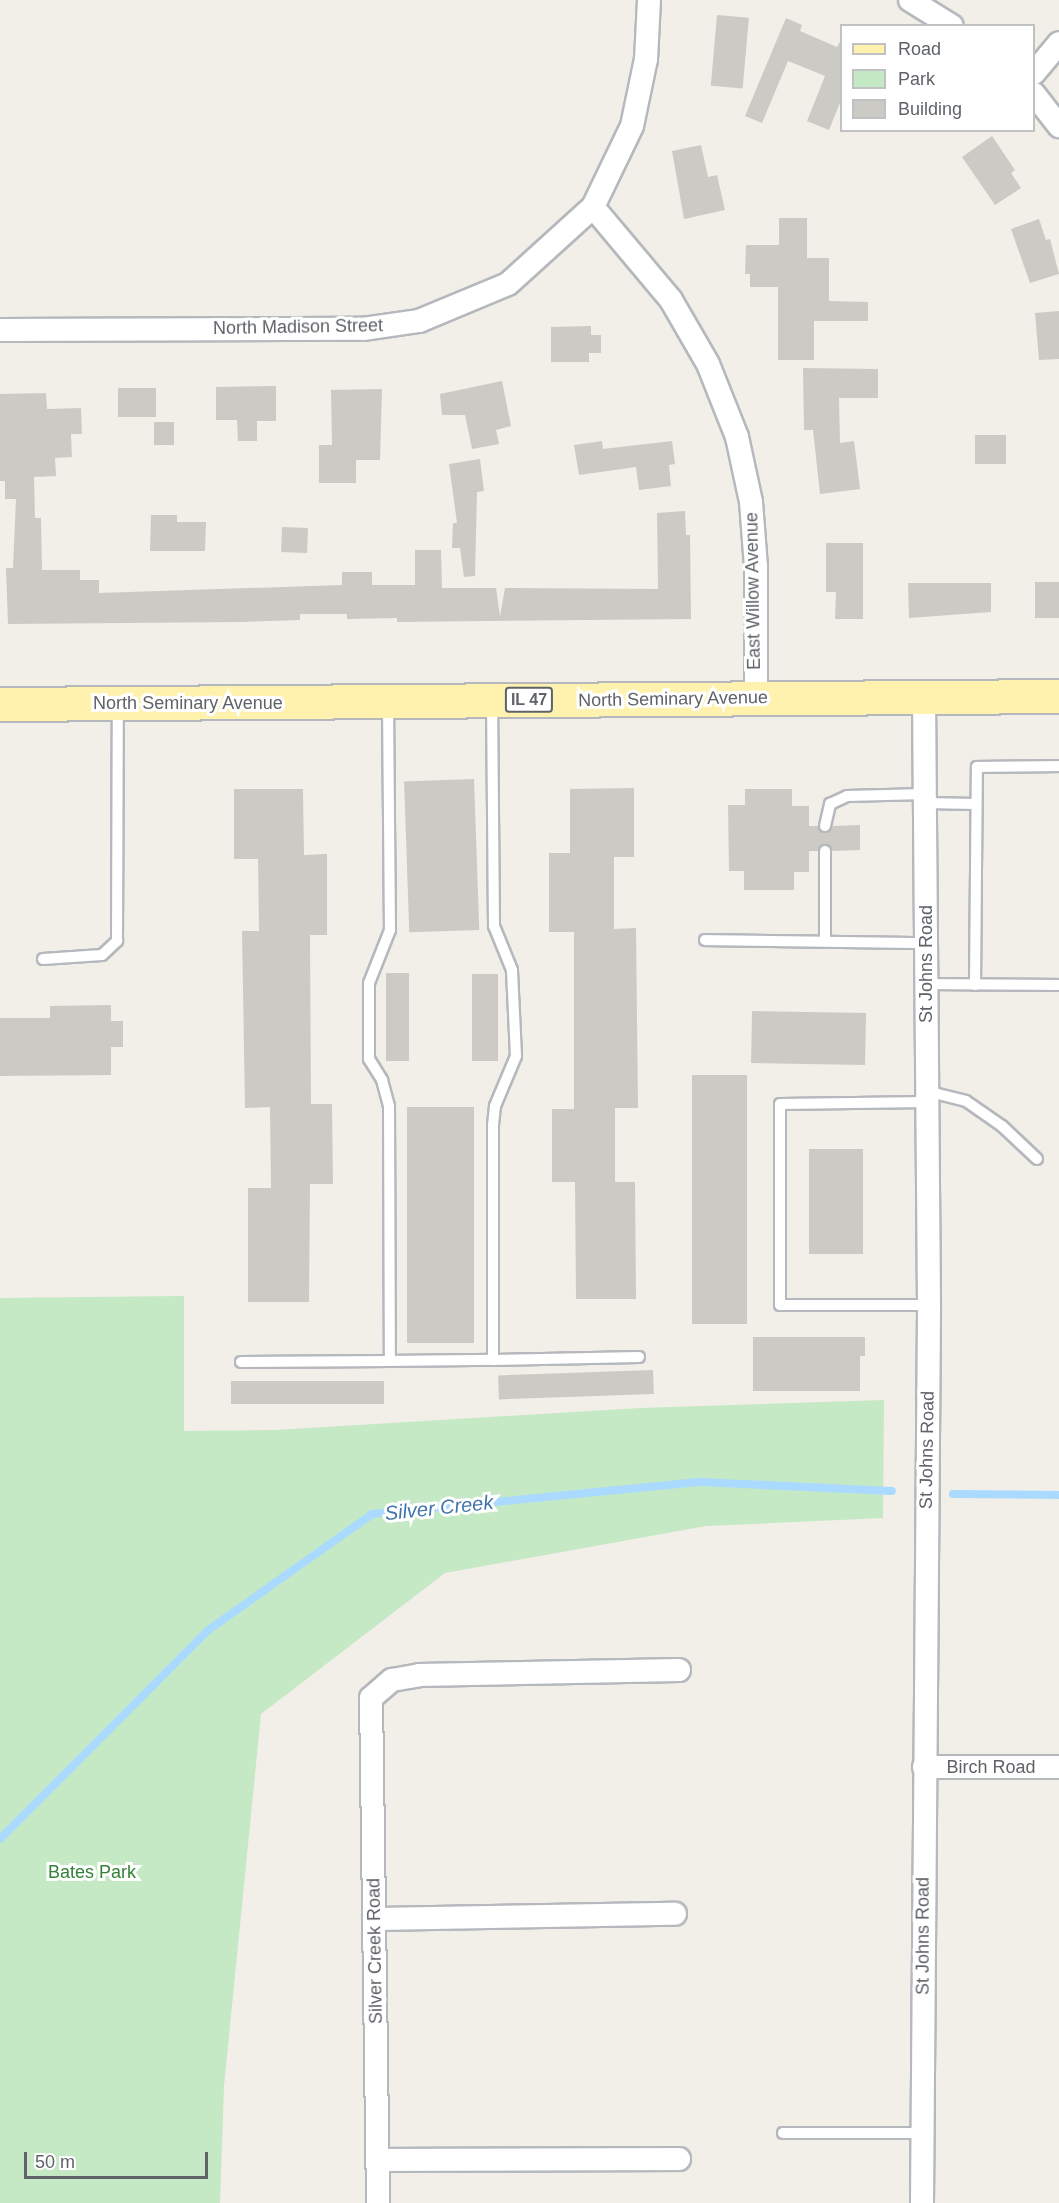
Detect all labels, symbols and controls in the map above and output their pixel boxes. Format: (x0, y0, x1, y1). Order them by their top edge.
legend (840, 24, 1035, 132)
text: Road (898, 39, 941, 59)
text: Park (898, 69, 935, 89)
text: Building (898, 99, 962, 119)
street label: North Madison Street (213, 315, 383, 339)
street label: East Willow Avenue (741, 511, 765, 671)
road number: IL 47 (504, 687, 554, 713)
street label: North Seminary Avenue (577, 687, 769, 711)
street label: North Seminary Avenue (93, 692, 283, 714)
street label: St Johns Road (915, 905, 937, 1023)
street label: St Johns Road (915, 1391, 939, 1509)
water label: Silver Creek (384, 1490, 494, 1526)
street label: Birch Road (946, 1756, 1036, 1778)
park label: Bates Park (48, 1861, 136, 1883)
street label: St Johns Road (912, 1877, 934, 1995)
street label: Silver Creek Road (363, 1878, 387, 2024)
scale bar (27, 2140, 212, 2178)
text: 50 m (35, 2152, 75, 2172)

